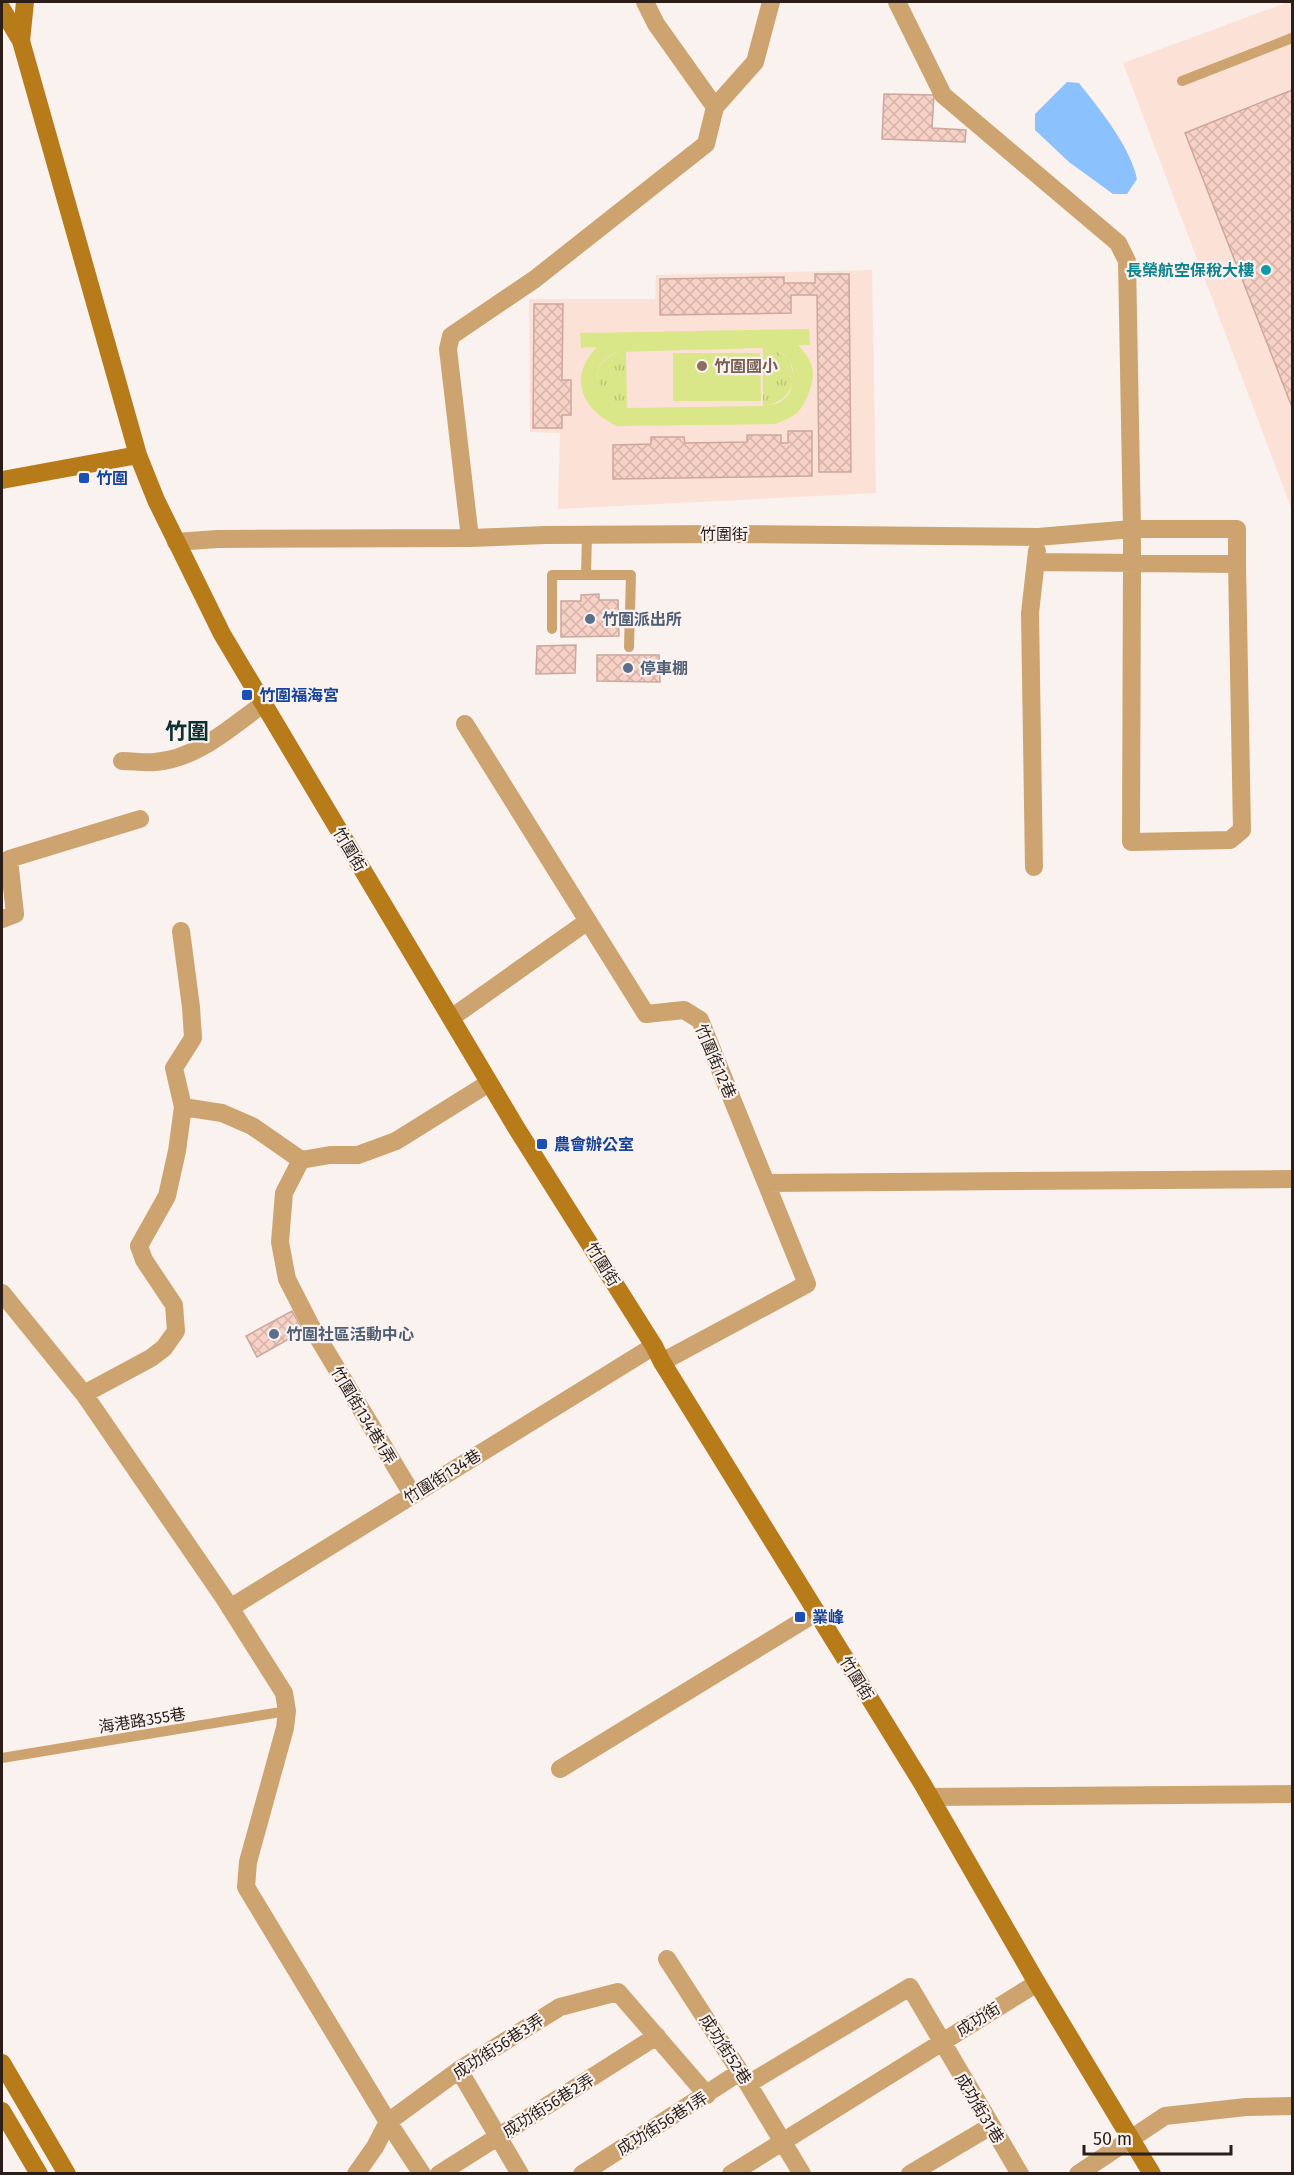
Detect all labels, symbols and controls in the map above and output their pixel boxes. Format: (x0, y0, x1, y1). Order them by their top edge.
place label: 長榮航空保稅大樓 (1126, 261, 1254, 280)
marker: 長榮航空保稅大樓 (1259, 263, 1273, 277)
place label: 竹圍國小 (714, 357, 778, 376)
marker: 竹圍國小 (695, 359, 709, 373)
place label: 竹圍 (96, 469, 128, 488)
marker: 竹圍 (77, 471, 91, 485)
street label: 竹圍街 (700, 525, 748, 544)
place label: 竹圍派出所 (602, 610, 682, 629)
marker: 竹圍派出所 (583, 612, 597, 626)
place label: 停車棚 (640, 659, 688, 678)
marker: 停車棚 (621, 661, 635, 675)
place label: 竹圍福海宮 (259, 686, 339, 705)
marker: 竹圍福海宮 (240, 688, 254, 702)
district label: 竹圍 (165, 718, 209, 745)
street label: 竹圍街 (329, 824, 370, 875)
street label: 竹圍街12巷 (691, 1021, 740, 1101)
place label: 農會辦公室 (554, 1135, 634, 1154)
marker: 農會辦公室 (535, 1137, 549, 1151)
street label: 竹圍街 (582, 1239, 623, 1290)
place label: 竹圍社區活動中心 (286, 1325, 414, 1344)
marker: 竹圍社區活動中心 (267, 1327, 281, 1341)
street label: 竹圍街134巷1弄 (327, 1363, 400, 1467)
street label: 竹圍街134巷 (400, 1445, 484, 1508)
place label: 業峰 (812, 1608, 844, 1627)
marker: 業峰 (793, 1610, 807, 1624)
street label: 竹圍街 (836, 1653, 877, 1704)
street label: 海港路355巷 (97, 1704, 187, 1737)
street label: 成功街 (953, 1999, 1004, 2040)
street label: 成功街56巷3弄 (449, 2010, 547, 2083)
street label: 成功街52巷 (696, 2011, 755, 2088)
street label: 成功街56巷2弄 (499, 2070, 598, 2141)
street label: 成功街31巷 (951, 2070, 1008, 2147)
street label: 成功街56巷1弄 (613, 2088, 711, 2159)
scale bar (1084, 2118, 1231, 2156)
text: 50 m (1093, 2128, 1132, 2150)

